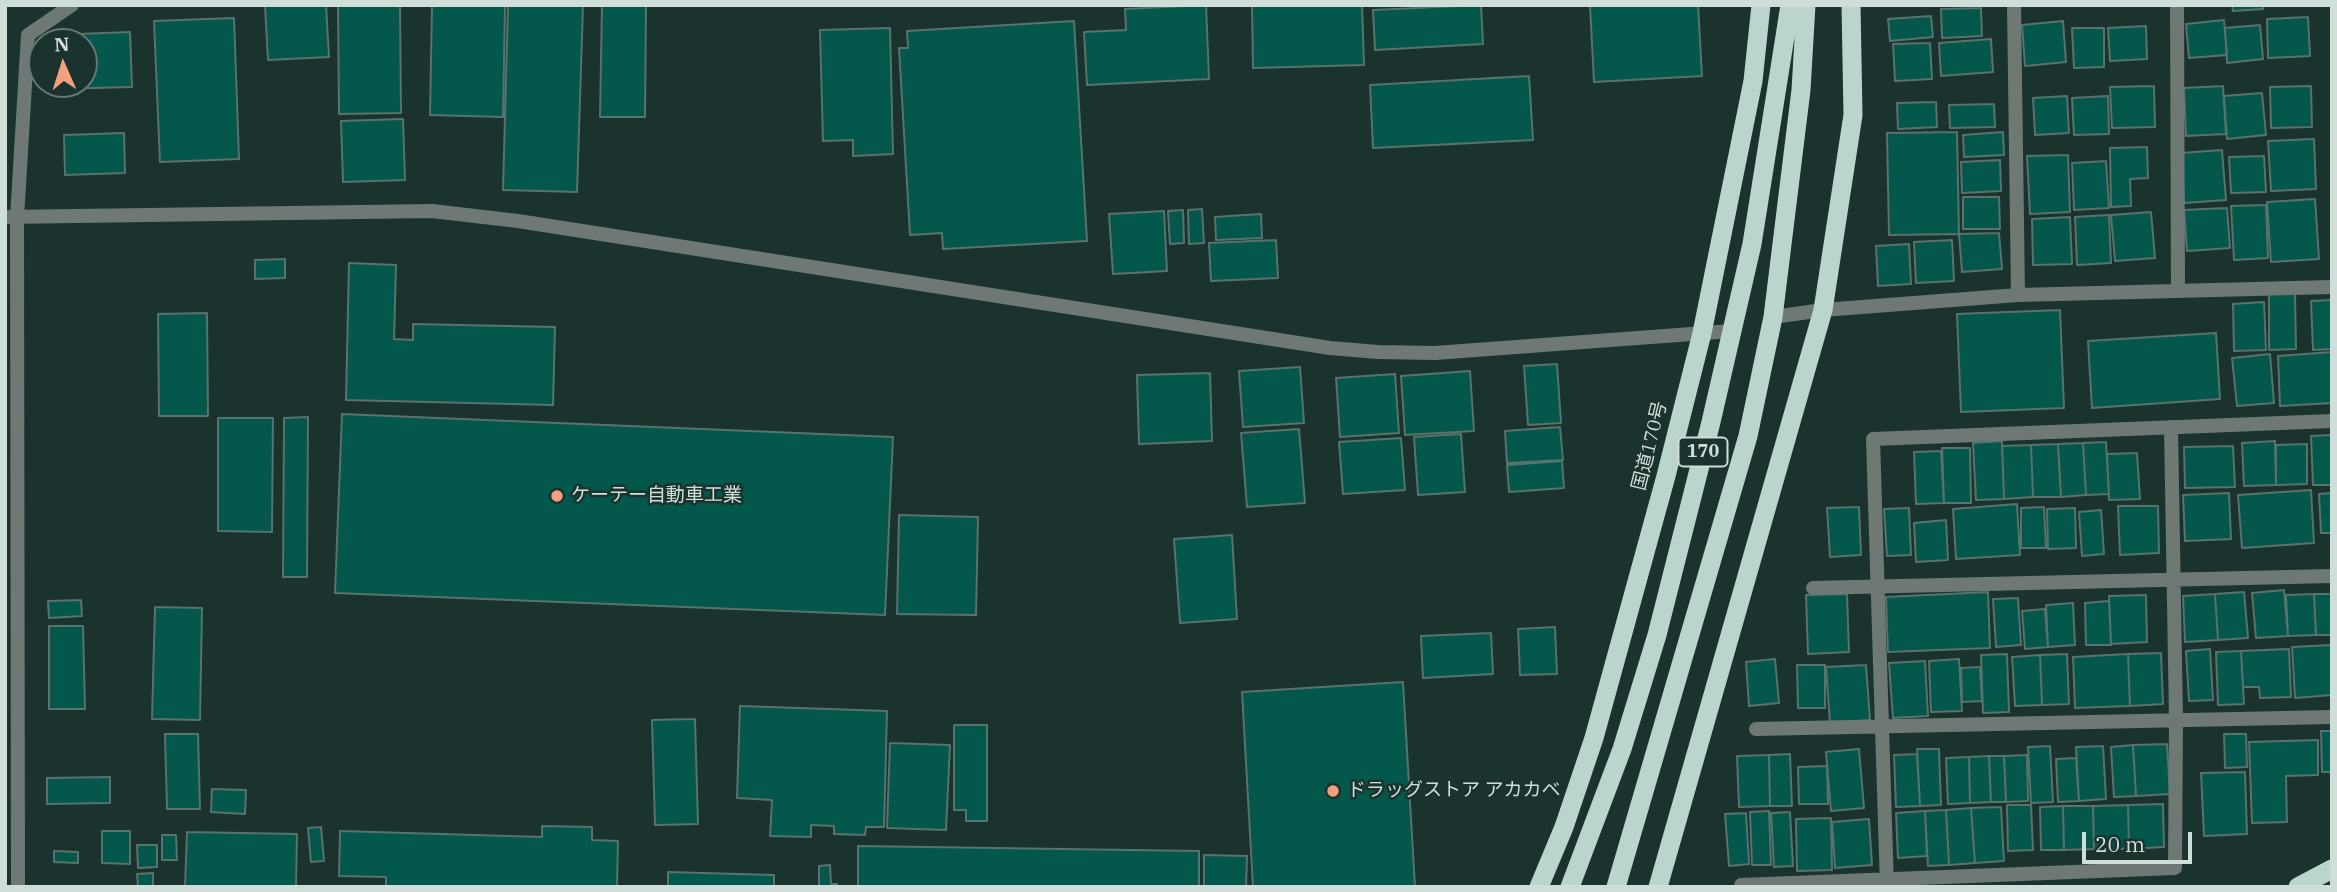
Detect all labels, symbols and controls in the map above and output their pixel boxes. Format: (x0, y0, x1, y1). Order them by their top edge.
north arrow (28, 28, 98, 98)
text: N (54, 32, 70, 56)
street label: 国道170号 (1628, 399, 1672, 493)
road number: 170 (1678, 438, 1728, 466)
place label: ケーテー自動車工業 (571, 485, 742, 507)
marker: ケーテー自動車工業 (549, 488, 565, 504)
place label: ドラッグストア アカカベ (1347, 780, 1560, 802)
marker: ドラッグストア アカカベ (1325, 783, 1341, 799)
scale bar (2085, 818, 2195, 862)
text: 20 m (2095, 830, 2145, 858)

